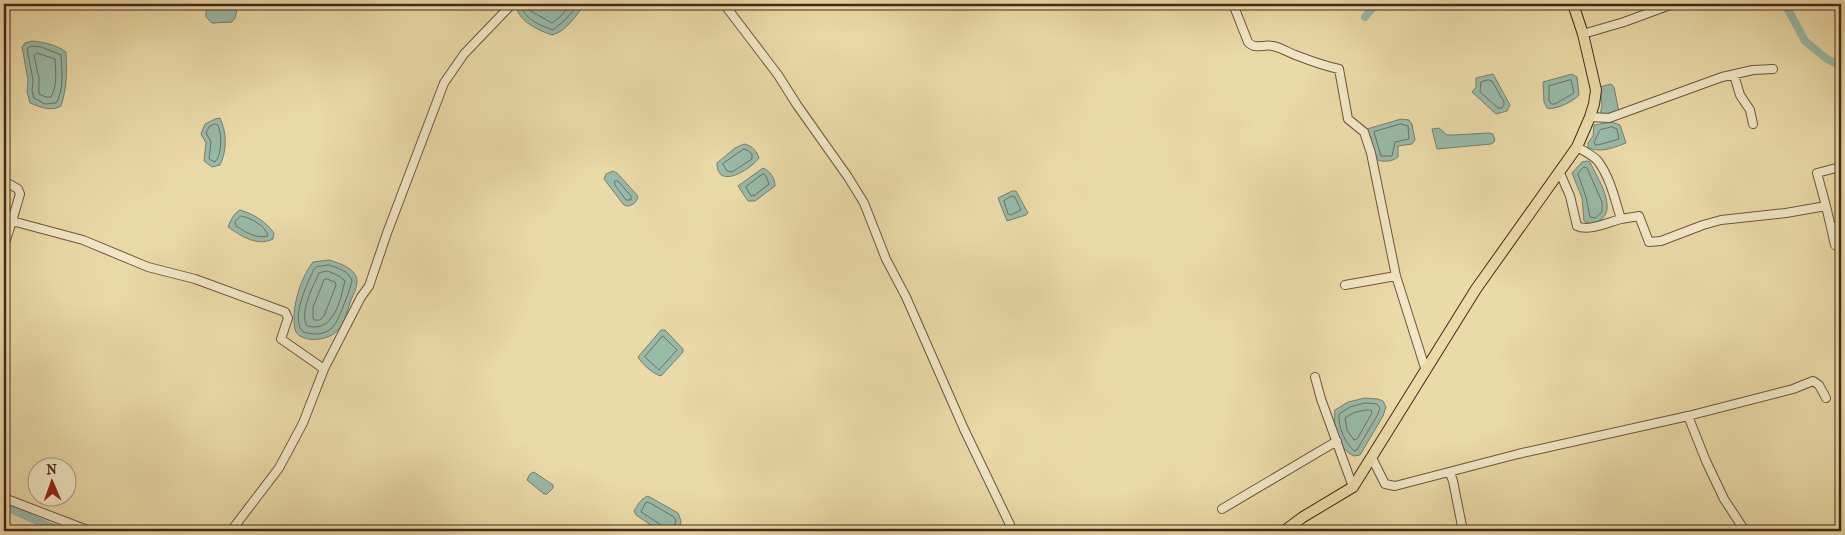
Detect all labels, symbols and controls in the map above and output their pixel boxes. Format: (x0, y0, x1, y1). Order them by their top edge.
north arrow (28, 458, 78, 508)
text: N (46, 461, 58, 478)

